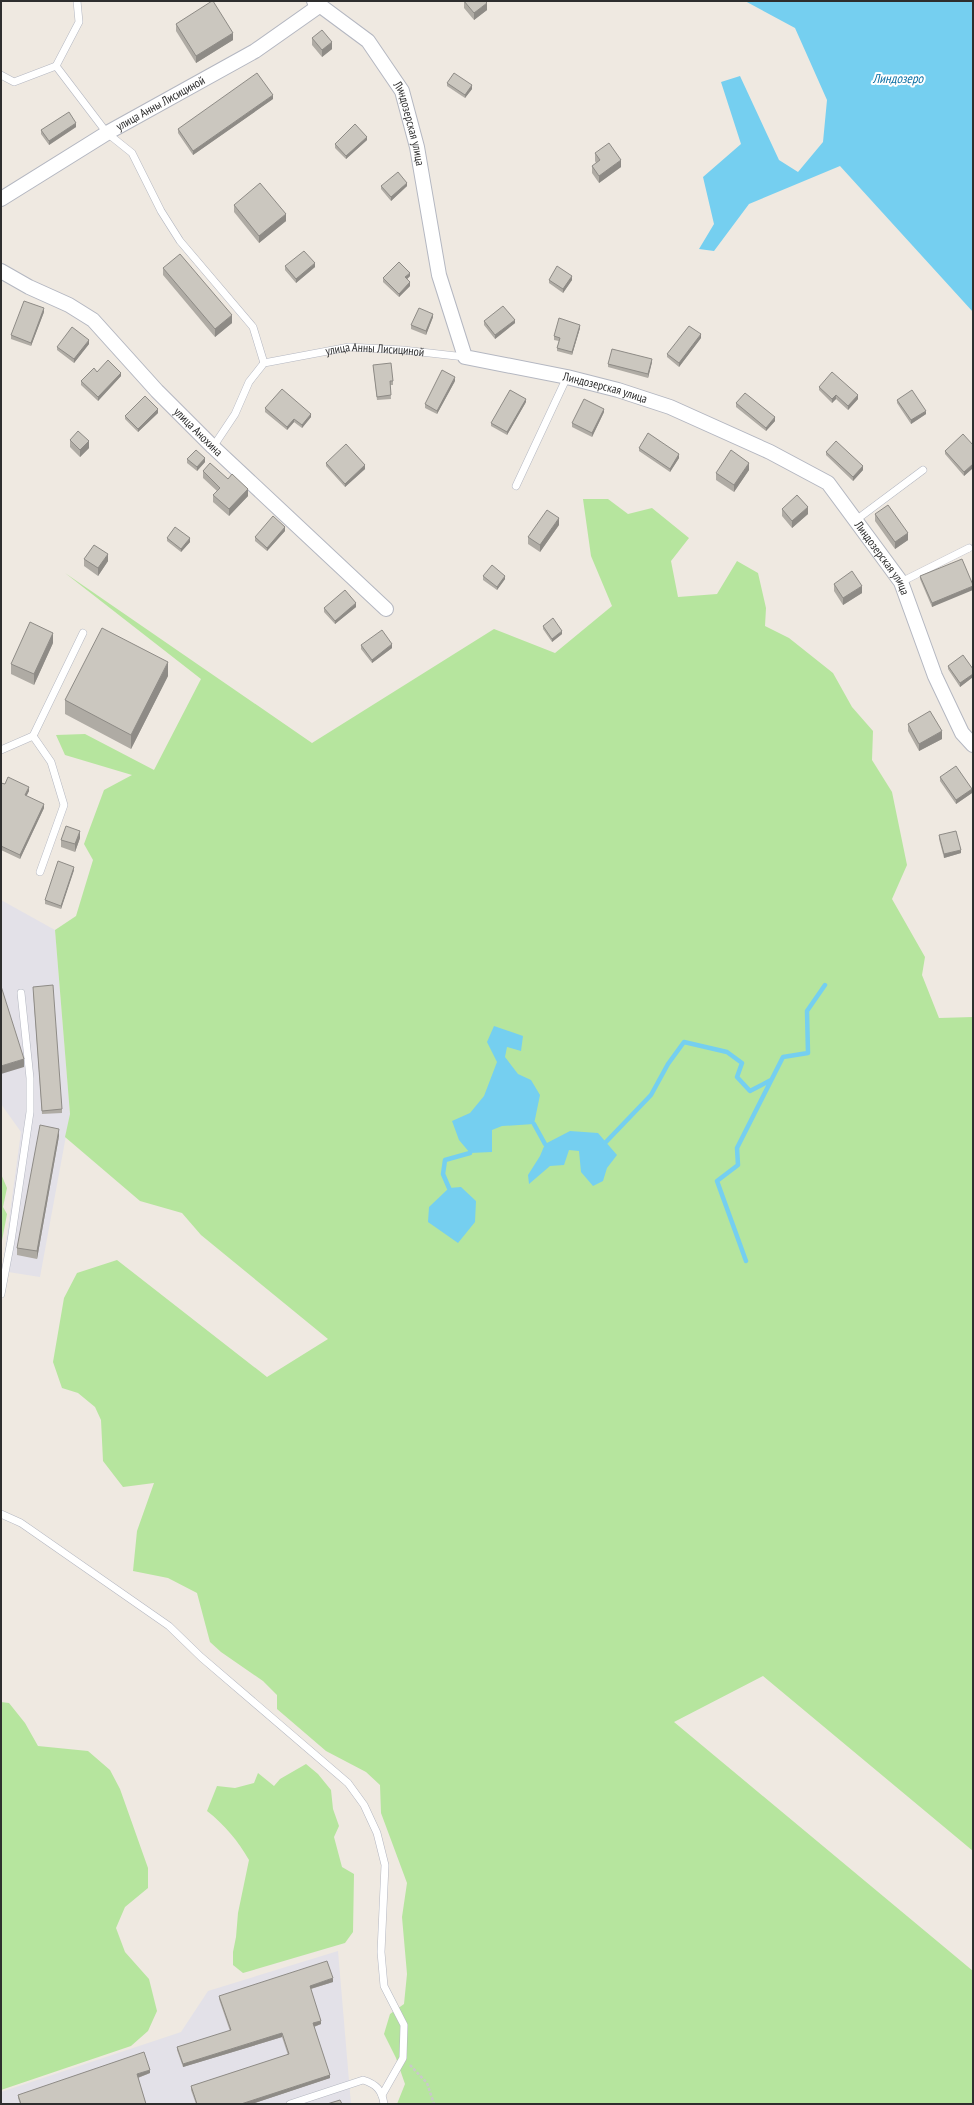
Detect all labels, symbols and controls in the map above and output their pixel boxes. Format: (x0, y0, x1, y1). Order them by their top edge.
water label: Линдозеро (872, 70, 925, 87)
street label: улица Анны Лисициной (113, 72, 207, 134)
street label: Линдозерская улица (390, 77, 428, 167)
street label: улица Анны Лисициной (324, 339, 425, 359)
street label: Линдозерская улица (561, 368, 650, 406)
street label: улица Анохина (171, 404, 226, 459)
street label: Линдозерская улица (851, 517, 913, 597)

